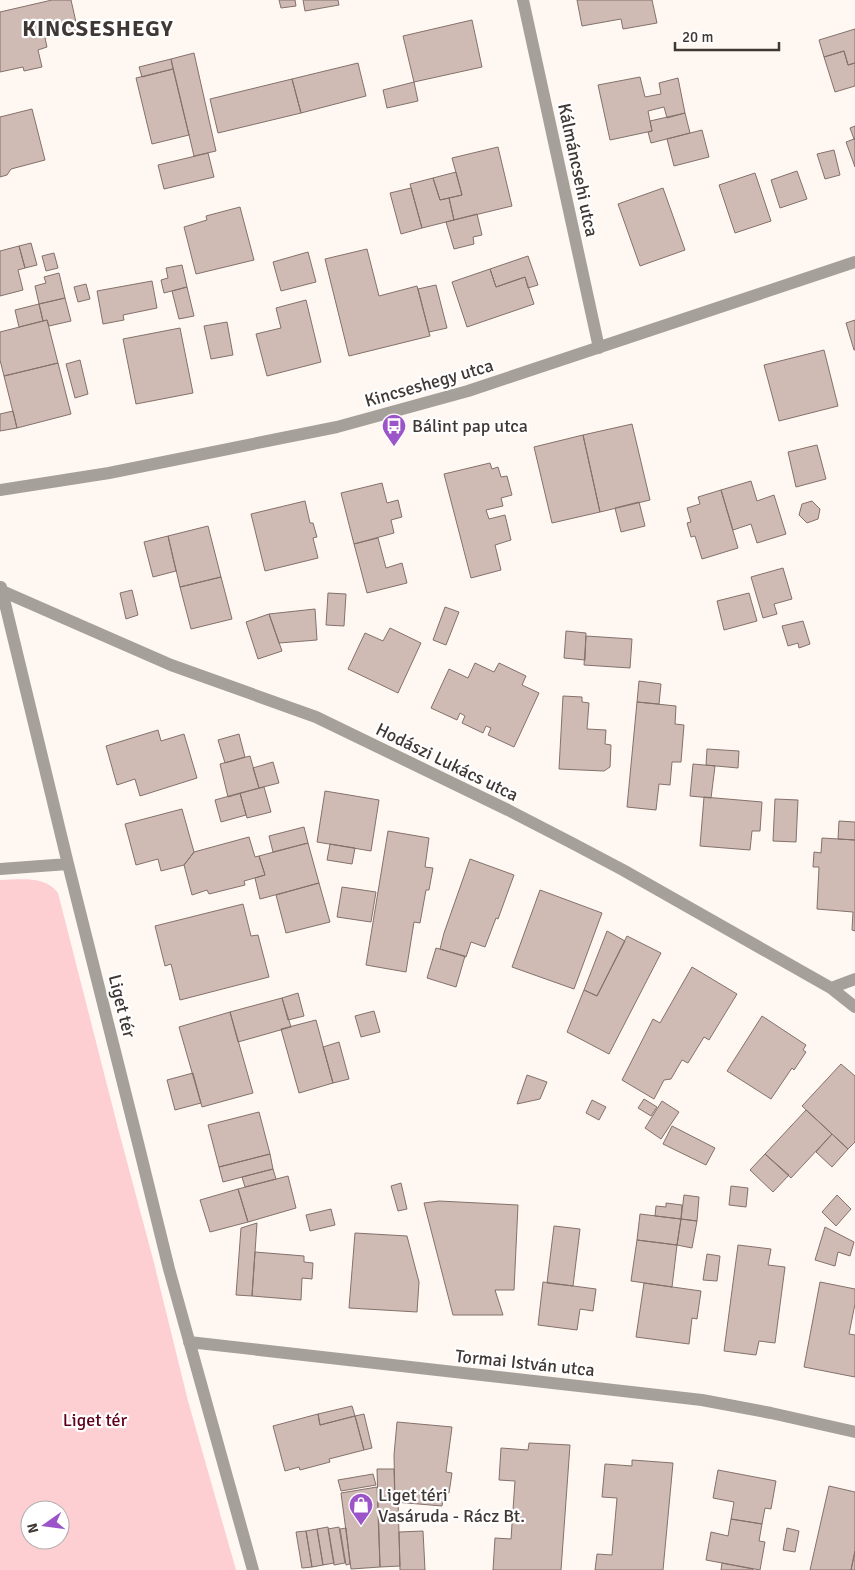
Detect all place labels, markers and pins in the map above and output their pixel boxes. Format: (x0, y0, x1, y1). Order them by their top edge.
bus stop icon: Bálint pap utca (381, 413, 407, 447)
place label: Bálint pap utca (412, 415, 528, 437)
place label: Liget téri Vasáruda - Rácz Bt. (378, 1484, 525, 1527)
shop icon: Liget téri Vasáruda - Rácz Bt. (348, 1492, 374, 1526)

